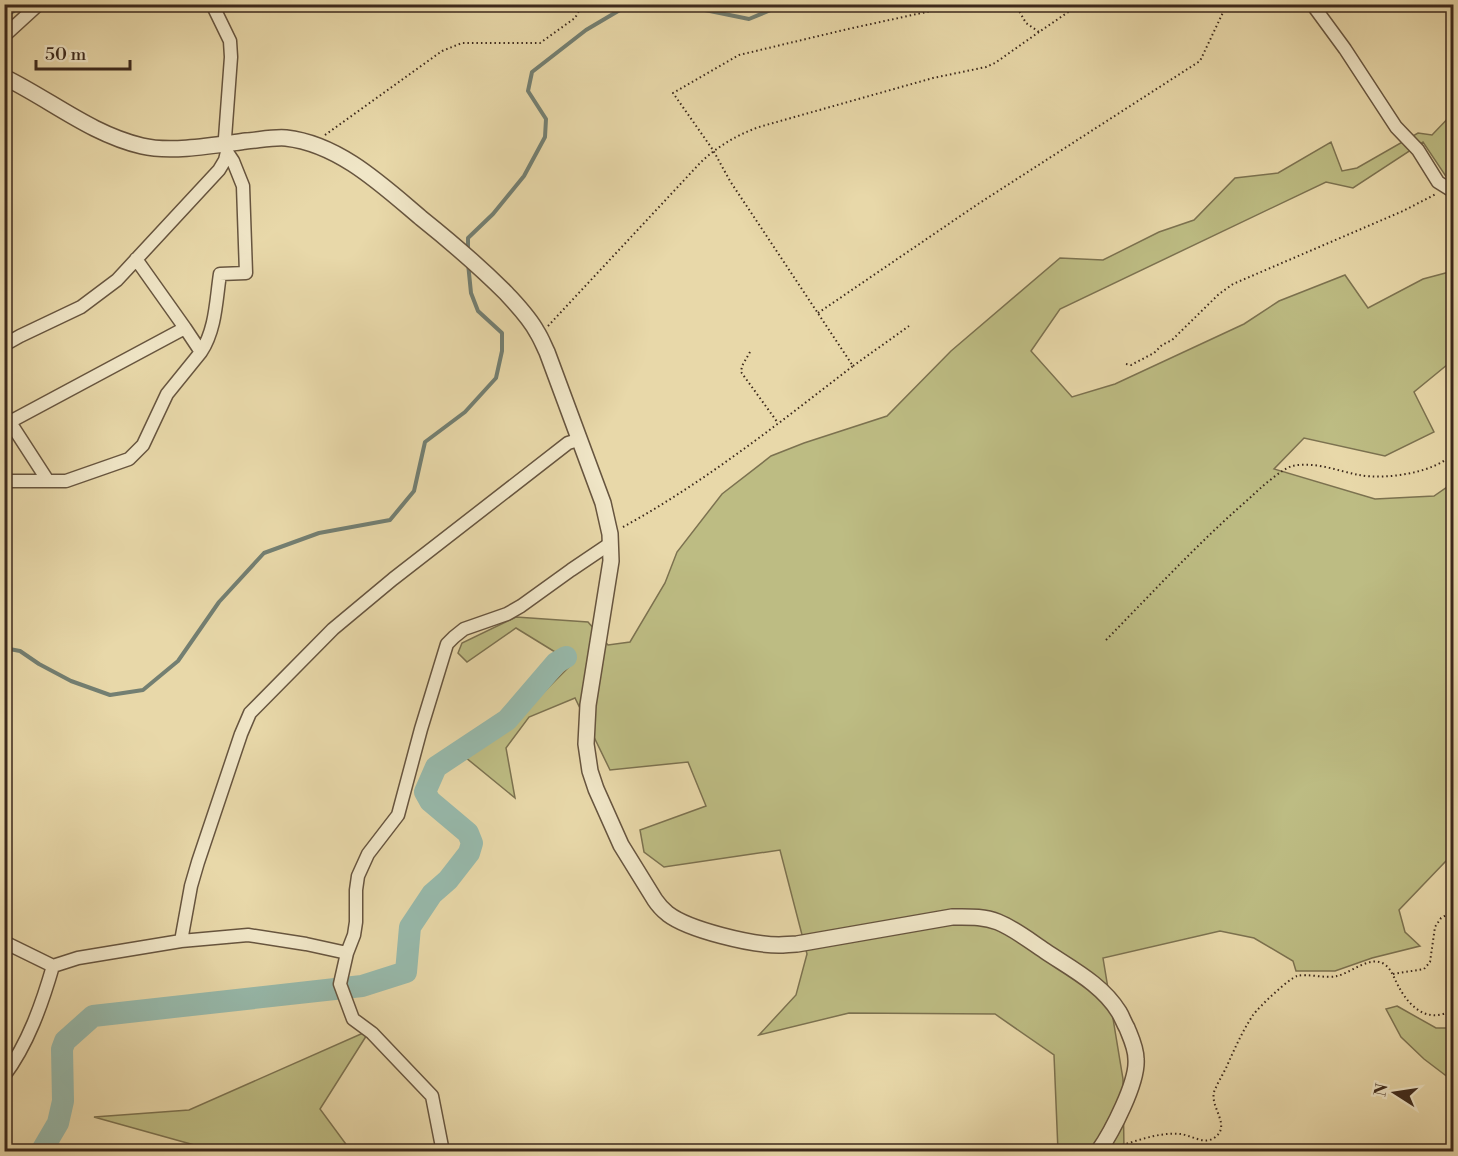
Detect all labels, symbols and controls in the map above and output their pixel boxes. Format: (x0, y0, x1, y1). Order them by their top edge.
scale bar (36, 33, 130, 71)
text: 50 m (45, 43, 87, 66)
north arrow (1365, 1063, 1425, 1123)
text: N (1370, 1081, 1392, 1098)

